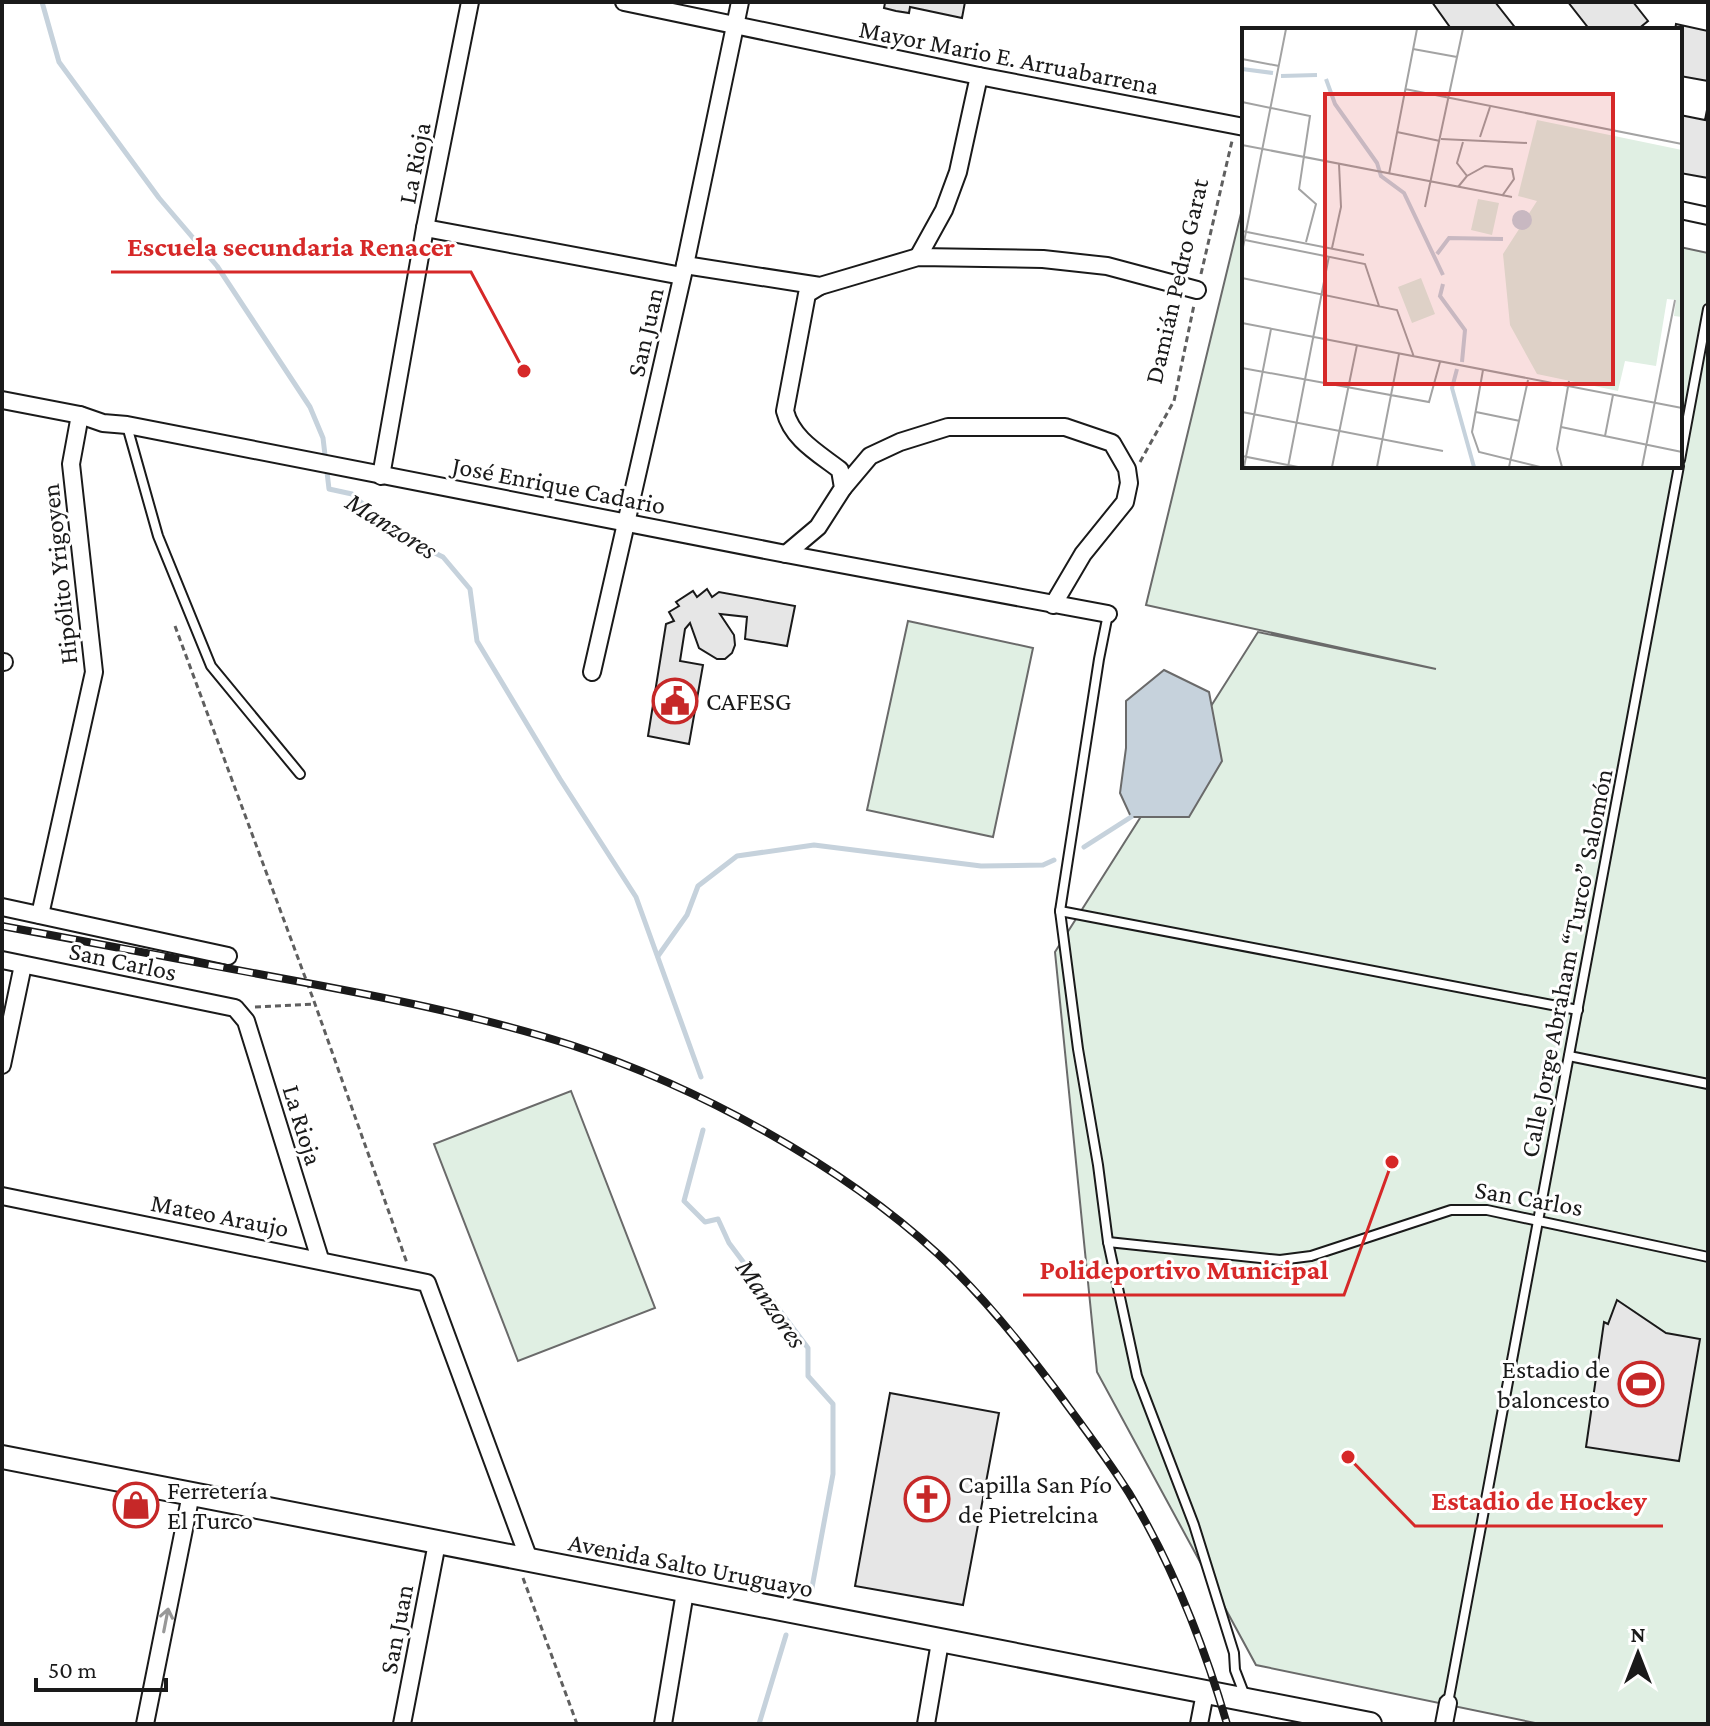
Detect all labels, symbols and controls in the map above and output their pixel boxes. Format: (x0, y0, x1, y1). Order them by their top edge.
street label: Mayor Mario E. Arruabarrena (857, 14, 1161, 101)
inset map (1242, 28, 1682, 468)
street label: La Rioja (392, 120, 437, 206)
street label: Damián Pedro Garat (1139, 175, 1214, 387)
callout: Escuela secundaria Renacer (111, 220, 471, 272)
text: Escuela secundaria Renacer (127, 231, 455, 262)
street label: San Juan (621, 285, 670, 380)
street label: José Enrique Cadario (448, 450, 668, 520)
street label: Hipólito Yrigoyen (36, 482, 83, 666)
water label: Manzores (340, 485, 443, 566)
public building icon: CAFESG (651, 677, 699, 725)
place label: CAFESG (706, 687, 791, 716)
street label: Calle Jorge Abraham “Turco” Salomón (1515, 766, 1618, 1160)
street label: San Carlos (66, 936, 179, 987)
street label: La Rioja (277, 1081, 328, 1169)
street label: San Carlos (1473, 1175, 1585, 1222)
street label: Mateo Araujo (148, 1188, 291, 1243)
callout: Polideportivo Municipal (1023, 1243, 1344, 1295)
water label: Manzores (729, 1252, 814, 1354)
text: Polideportivo Municipal (1039, 1254, 1329, 1285)
place label: Estadio de baloncesto (1497, 1355, 1610, 1414)
sports icon: Estadio de baloncesto (1617, 1360, 1665, 1408)
place label: Capilla San Pío de Pietrelcina (958, 1470, 1112, 1529)
callout: Estadio de Hockey (1415, 1474, 1663, 1526)
church icon: Capilla San Pío de Pietrelcina (903, 1475, 951, 1523)
place label: Ferretería El Turco (167, 1476, 268, 1535)
shop icon: Ferretería El Turco (112, 1481, 160, 1529)
text: Estadio de Hockey (1431, 1485, 1647, 1516)
street label: Avenida Salto Uruguayo (566, 1528, 816, 1603)
street label: San Juan (374, 1582, 419, 1676)
one-way arrow (159, 1608, 174, 1633)
north arrow (1598, 1614, 1678, 1694)
text: N (1631, 1622, 1646, 1647)
scale bar (36, 1642, 166, 1692)
text: 50 m (48, 1656, 97, 1683)

